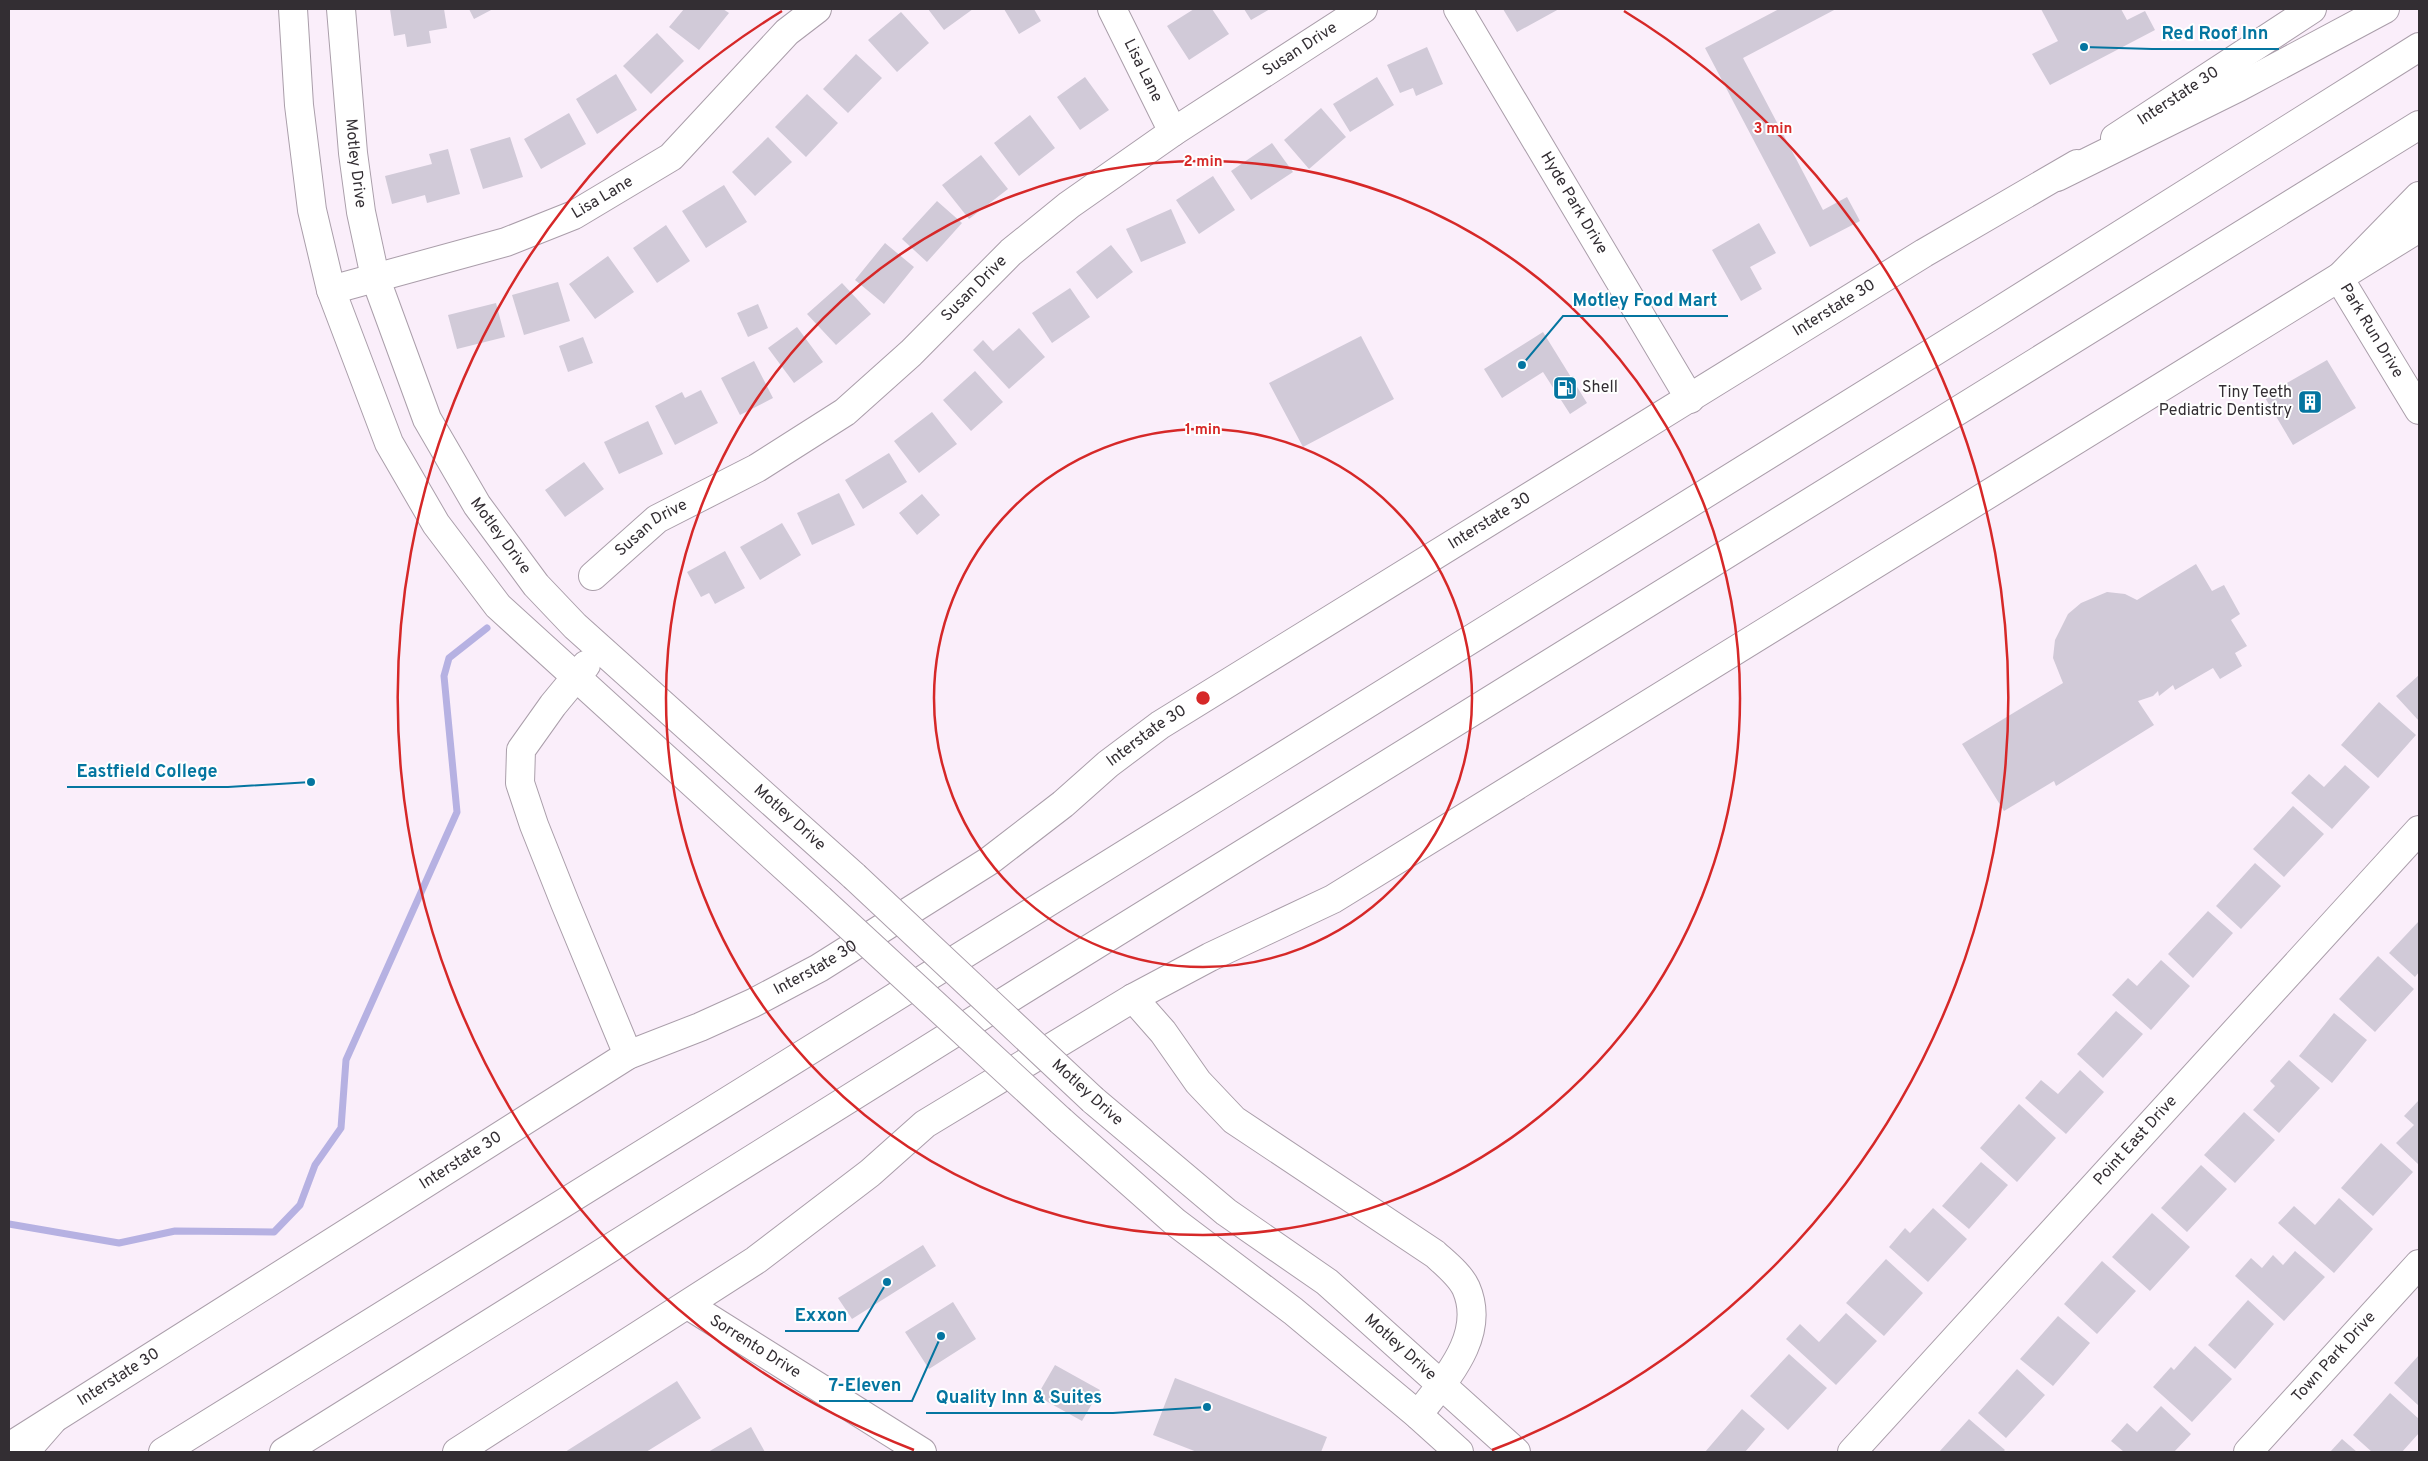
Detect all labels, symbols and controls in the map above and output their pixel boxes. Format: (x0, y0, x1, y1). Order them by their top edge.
callout: Red Roof Inn (2152, 16, 2279, 49)
street label: Susan Drive (1259, 18, 1341, 81)
text: Red Roof Inn (2161, 23, 2269, 46)
street label: Lisa Lane (1119, 36, 1167, 106)
street label: Interstate 30 (2134, 62, 2223, 130)
street label: Motley Drive (340, 118, 370, 209)
text: 3 min (1753, 120, 1793, 139)
street label: Hyde Park Drive (1535, 148, 1612, 258)
text: 2 min (1183, 153, 1223, 172)
street label: Lisa Lane (568, 172, 637, 224)
street label: Susan Drive (937, 252, 1012, 326)
street label: Interstate 30 (1789, 275, 1879, 341)
street label: Park Run Drive (2335, 280, 2407, 382)
callout: Motley Food Mart (1563, 283, 1728, 316)
text: Motley Food Mart (1573, 290, 1717, 313)
fuel station icon: Shell (1552, 375, 1578, 401)
place label: Shell (1582, 378, 1618, 398)
place label: Tiny Teeth Pediatric Dentistry (2159, 383, 2292, 421)
building icon: Tiny Teeth Pediatric Dentistry (2297, 389, 2323, 415)
text: 1 min (1185, 421, 1221, 440)
street label: Interstate 30 (1445, 488, 1535, 554)
street label: Motley Drive (465, 494, 535, 578)
street label: Susan Drive (611, 495, 691, 561)
centre of rings (1194, 689, 1212, 707)
street label: Interstate 30 (1103, 701, 1190, 771)
callout: Eastfield College (67, 754, 228, 787)
text: Eastfield College (76, 761, 218, 784)
street label: Motley Drive (749, 781, 830, 856)
street label: Interstate 30 (771, 936, 862, 1000)
street label: Motley Drive (1047, 1055, 1127, 1131)
street label: Point East Drive (2090, 1092, 2182, 1190)
street label: Interstate 30 (416, 1127, 506, 1194)
callout: Exxon (785, 1298, 858, 1331)
text: Exxon (795, 1305, 847, 1328)
street label: Town Park Drive (2288, 1308, 2380, 1407)
street label: Motley Drive (1360, 1310, 1440, 1385)
street label: Sorrento Drive (705, 1311, 804, 1383)
street label: Interstate 30 (74, 1344, 164, 1411)
callout: 7-Eleven (819, 1368, 912, 1401)
text: 7-Eleven (829, 1375, 901, 1398)
callout: Quality Inn & Suites (926, 1380, 1113, 1413)
text: Quality Inn & Suites (936, 1387, 1102, 1410)

